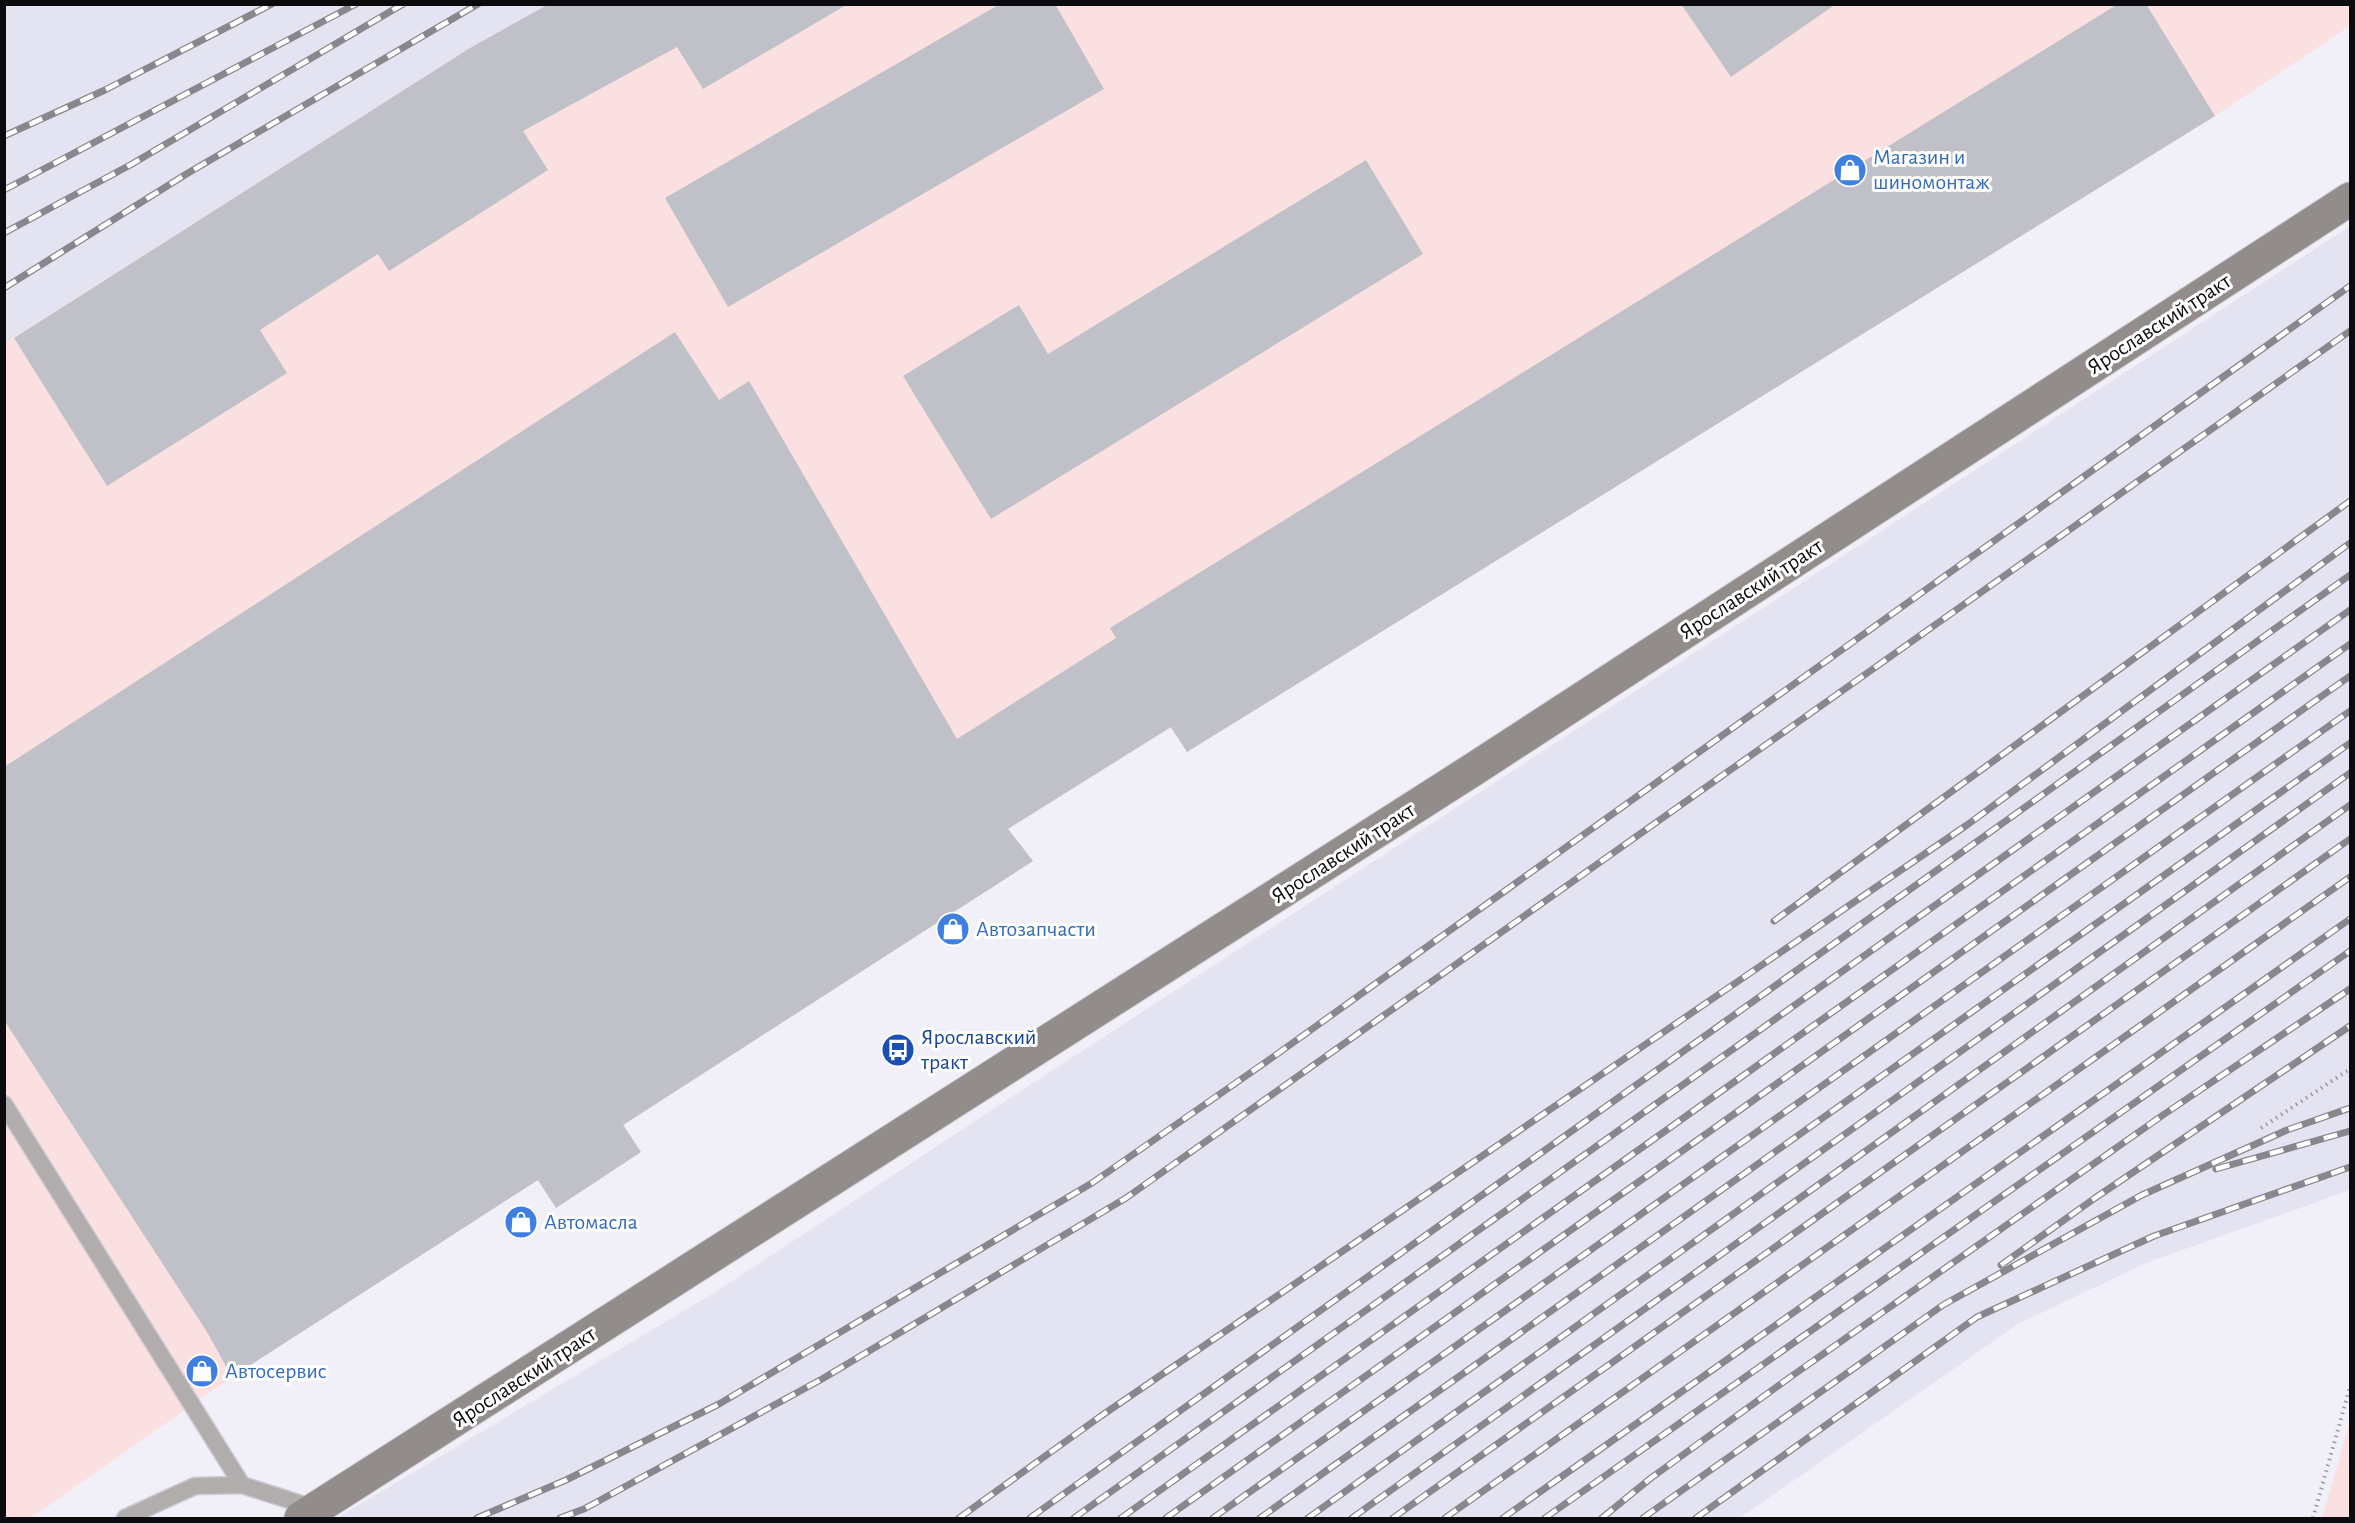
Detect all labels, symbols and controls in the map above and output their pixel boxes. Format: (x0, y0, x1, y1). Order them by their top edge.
place label: Магазин и шиномонтаж (1873, 146, 1990, 193)
shop icon: Магазин и шиномонтаж (1832, 152, 1868, 188)
street label: Ярославский тракт (2083, 269, 2236, 378)
street label: Ярославский тракт (1675, 534, 1828, 643)
street label: Ярославский тракт (1267, 798, 1420, 907)
shop icon: Автозапчасти (935, 911, 971, 947)
place label: Автозапчасти (976, 918, 1096, 940)
place label: Ярославский тракт (920, 1026, 1037, 1073)
bus stop icon: Ярославский тракт (880, 1032, 916, 1068)
shop icon: Автомасла (503, 1204, 539, 1240)
place label: Автомасла (544, 1211, 638, 1233)
street label: Ярославский тракт (448, 1322, 601, 1431)
shop icon: Автосервис (184, 1353, 220, 1389)
place label: Автосервис (225, 1360, 327, 1382)

